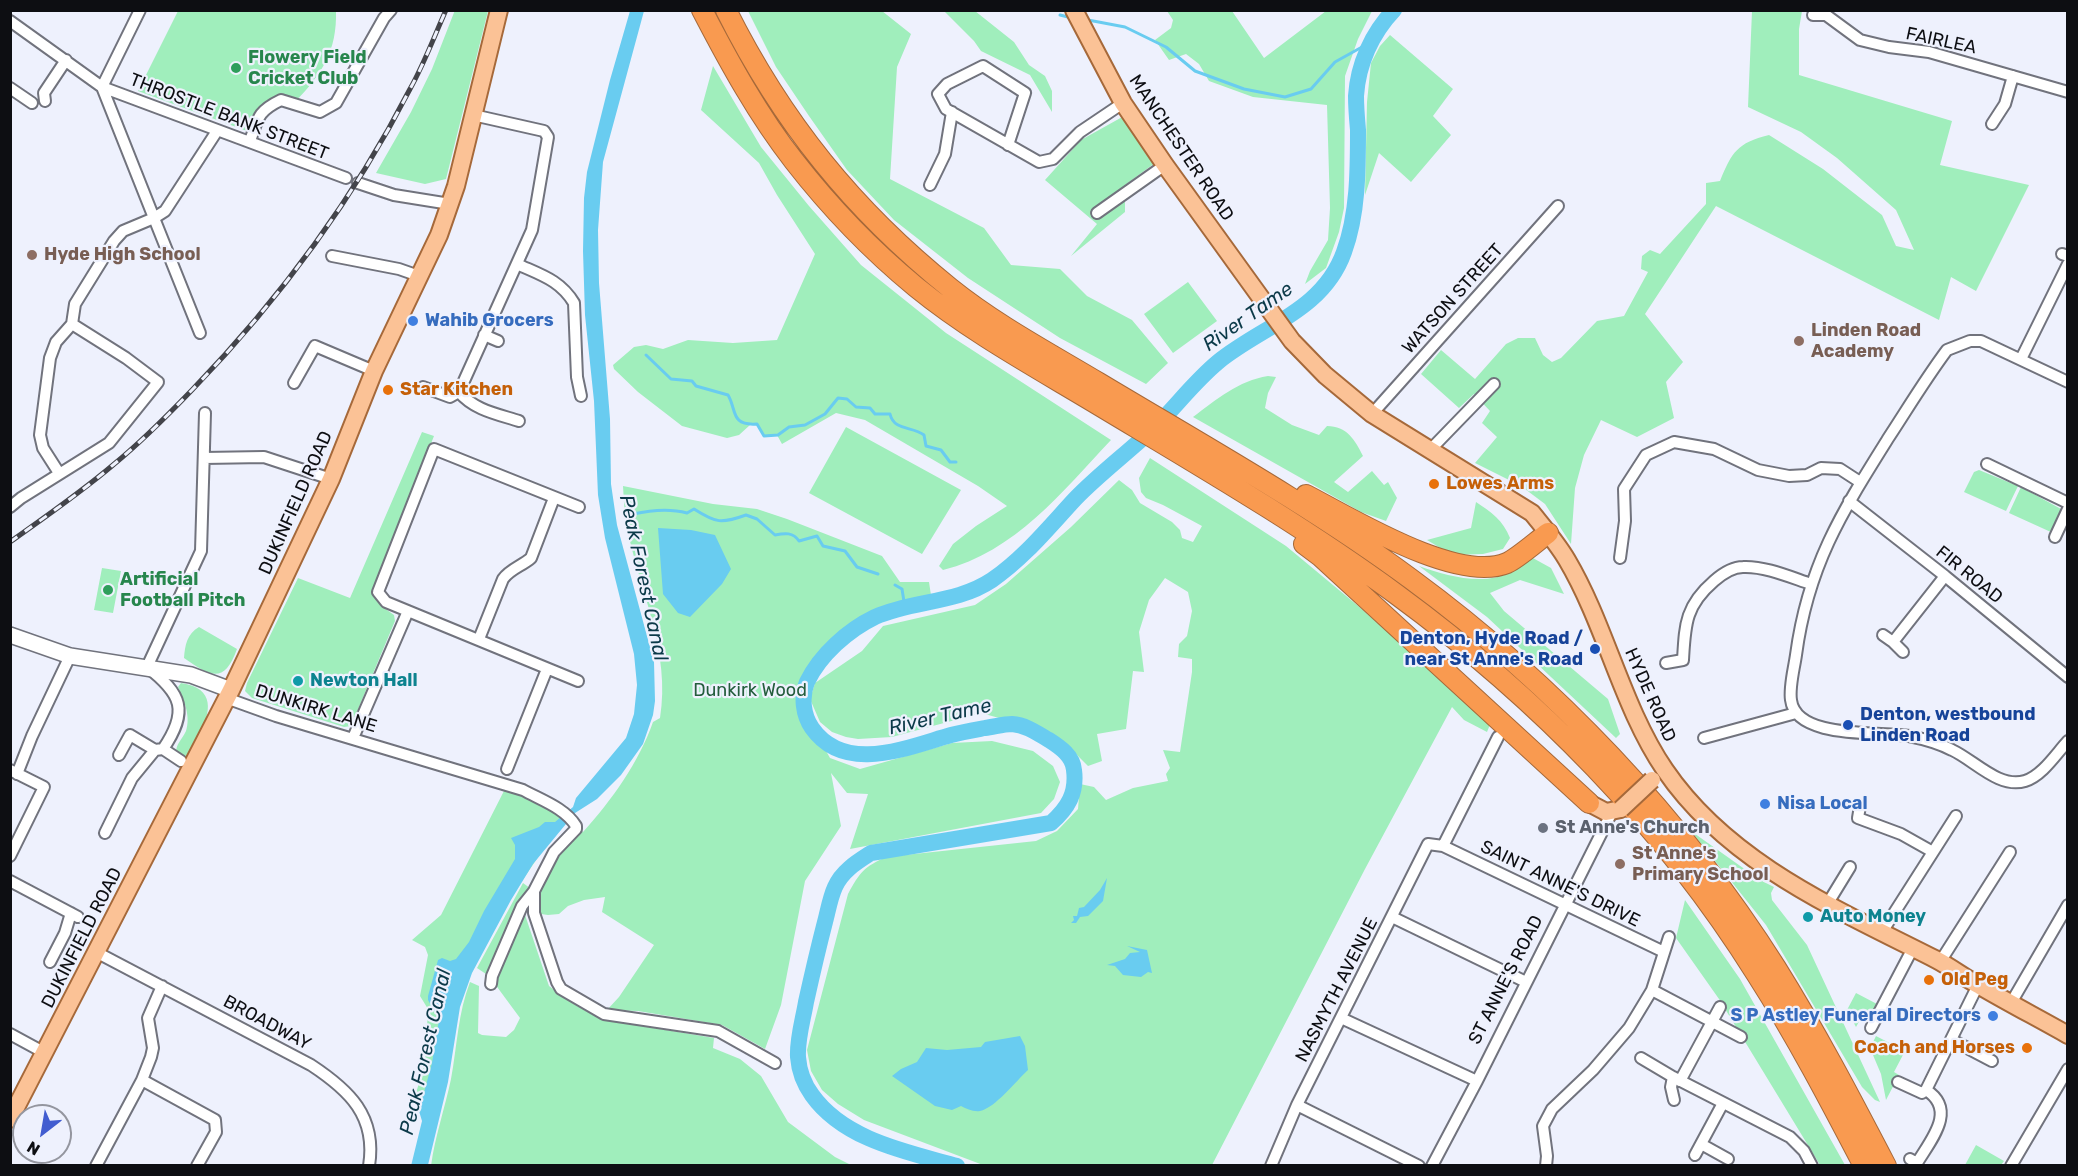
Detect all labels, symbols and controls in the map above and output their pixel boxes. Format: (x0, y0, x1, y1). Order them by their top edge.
street label: FAIRLEA (1904, 23, 1978, 59)
place label: Flowery Field Cricket Club (248, 47, 367, 90)
marker: Flowery Field Cricket Club (229, 61, 243, 75)
street label: THROSTLE BANK STREET (126, 69, 332, 165)
street label: MANCHESTER ROAD (1124, 71, 1238, 225)
street label: WATSON STREET (1398, 239, 1508, 359)
place label: Hyde High School (44, 244, 201, 266)
marker: Hyde High School (25, 248, 39, 262)
water label: River Tame (1198, 277, 1298, 357)
place label: Wahib Grocers (425, 310, 554, 332)
marker: Wahib Grocers (406, 314, 420, 328)
place label: Linden Road Academy (1811, 320, 1921, 362)
marker: Linden Road Academy (1792, 334, 1806, 348)
place label: Star Kitchen (400, 379, 513, 401)
marker: Star Kitchen (381, 383, 395, 397)
street label: DUKINFIELD ROAD (255, 428, 337, 578)
place label: Lowes Arms (1446, 473, 1554, 495)
marker: Lowes Arms (1427, 477, 1441, 491)
water label: Peak Forest Canal (614, 493, 672, 663)
street label: FIR ROAD (1931, 541, 2007, 609)
place label: Artificial Football Pitch (120, 569, 245, 612)
marker: Artificial Football Pitch (101, 583, 115, 597)
place label: Denton, Hyde Road / near St Anne's Road (1400, 628, 1583, 670)
marker: Denton, Hyde Road / near St Anne's Road (1588, 642, 1602, 656)
street label: HYDE ROAD (1620, 645, 1680, 745)
place label: Newton Hall (310, 670, 418, 692)
marker: Newton Hall (291, 674, 305, 688)
street label: DUNKIRK LANE (253, 680, 379, 738)
park label: Dunkirk Wood (693, 680, 807, 702)
water label: River Tame (886, 694, 994, 740)
place label: Denton, westbound Linden Road (1860, 704, 2036, 746)
marker: Denton, westbound Linden Road (1841, 718, 1855, 732)
place label: Nisa Local (1777, 793, 1868, 815)
marker: Nisa Local (1758, 797, 1772, 811)
place label: St Anne's Church (1555, 817, 1710, 839)
marker: St Anne's Church (1536, 821, 1550, 835)
street label: SAINT ANNE'S DRIVE (1477, 836, 1643, 932)
place label: St Anne's Primary School (1632, 843, 1769, 886)
marker: St Anne's Primary School (1613, 857, 1627, 871)
street label: DUKINFIELD ROAD (37, 864, 127, 1012)
place label: Auto Money (1820, 906, 1926, 928)
marker: Auto Money (1801, 910, 1815, 924)
street label: ST ANNE'S ROAD (1464, 912, 1548, 1048)
street label: NASMYTH AVENUE (1291, 914, 1383, 1066)
water label: Peak Forest Canal (395, 967, 457, 1137)
place label: Old Peg (1941, 969, 2008, 991)
marker: Old Peg (1922, 973, 1936, 987)
street label: BROADWAY (219, 991, 315, 1055)
place label: S P Astley Funeral Directors (1731, 1005, 1981, 1027)
marker: S P Astley Funeral Directors (1986, 1009, 2000, 1023)
place label: Coach and Horses (1854, 1037, 2015, 1059)
marker: Coach and Horses (2020, 1041, 2034, 1055)
north arrow (12, 1104, 72, 1164)
text: N (24, 1137, 43, 1159)

